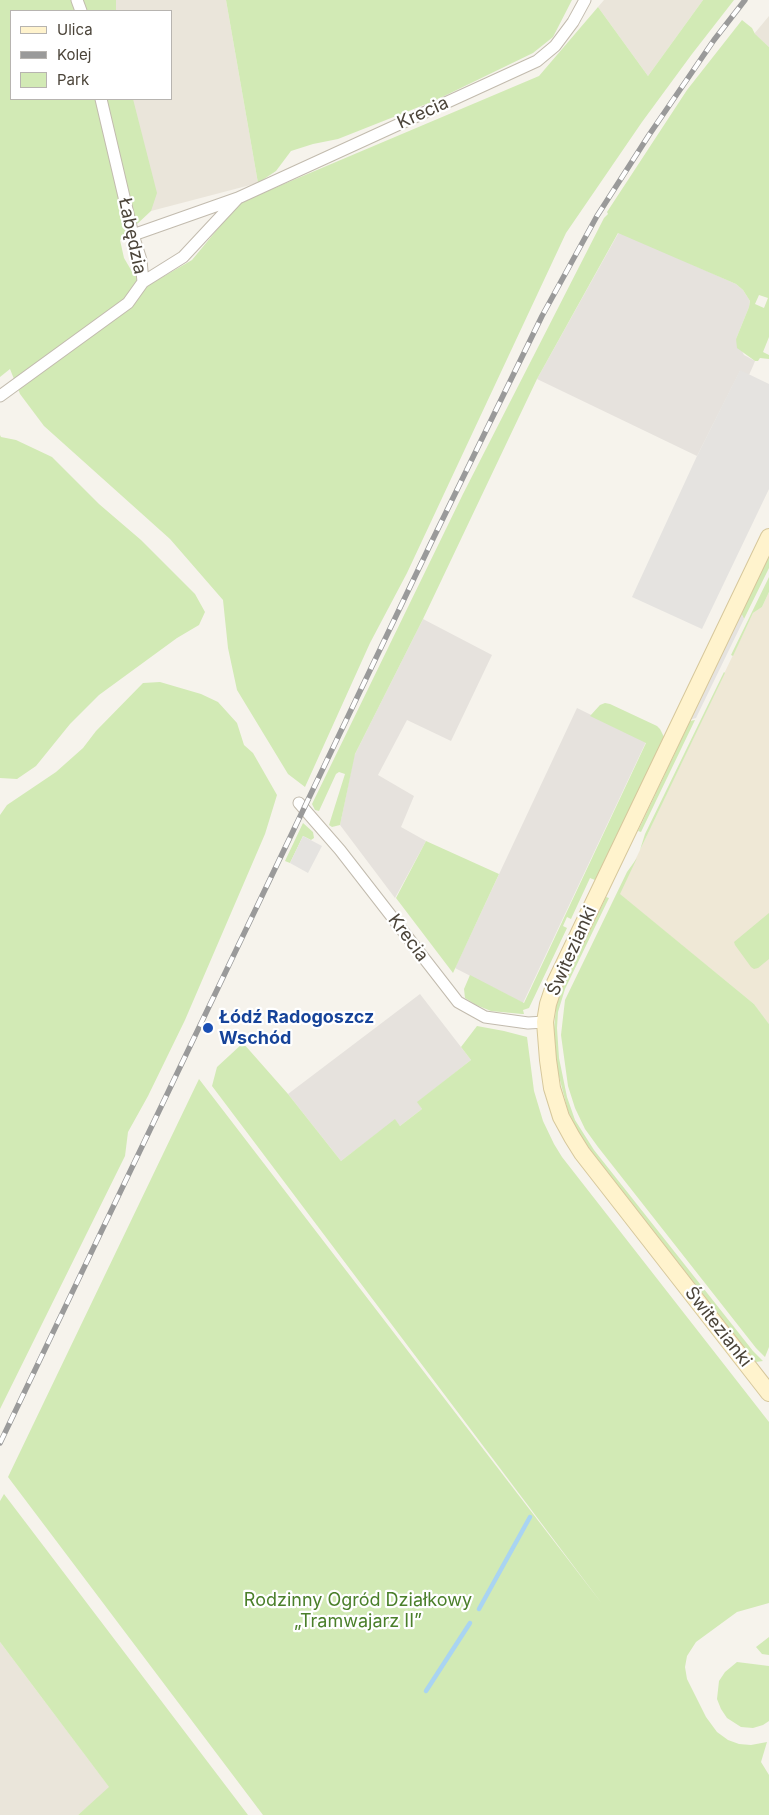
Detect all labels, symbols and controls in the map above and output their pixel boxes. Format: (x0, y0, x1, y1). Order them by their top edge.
legend (10, 10, 172, 100)
text: Ulica (57, 20, 93, 39)
text: Kolej (57, 45, 92, 64)
text: Park (57, 70, 89, 89)
street label: Krecia (394, 92, 452, 134)
street label: Łabędzia (113, 196, 151, 276)
street label: Świtezianki (543, 903, 601, 999)
street label: Krecia (383, 910, 433, 966)
place label: Łódź Radogoszcz Wschód (219, 1007, 374, 1050)
marker: Łódź Radogoszcz Wschód (201, 1021, 215, 1035)
street label: Świtezianki (680, 1283, 756, 1371)
park label: Rodzinny Ogród Działkowy „Tramwajarz II” (244, 1590, 472, 1632)

